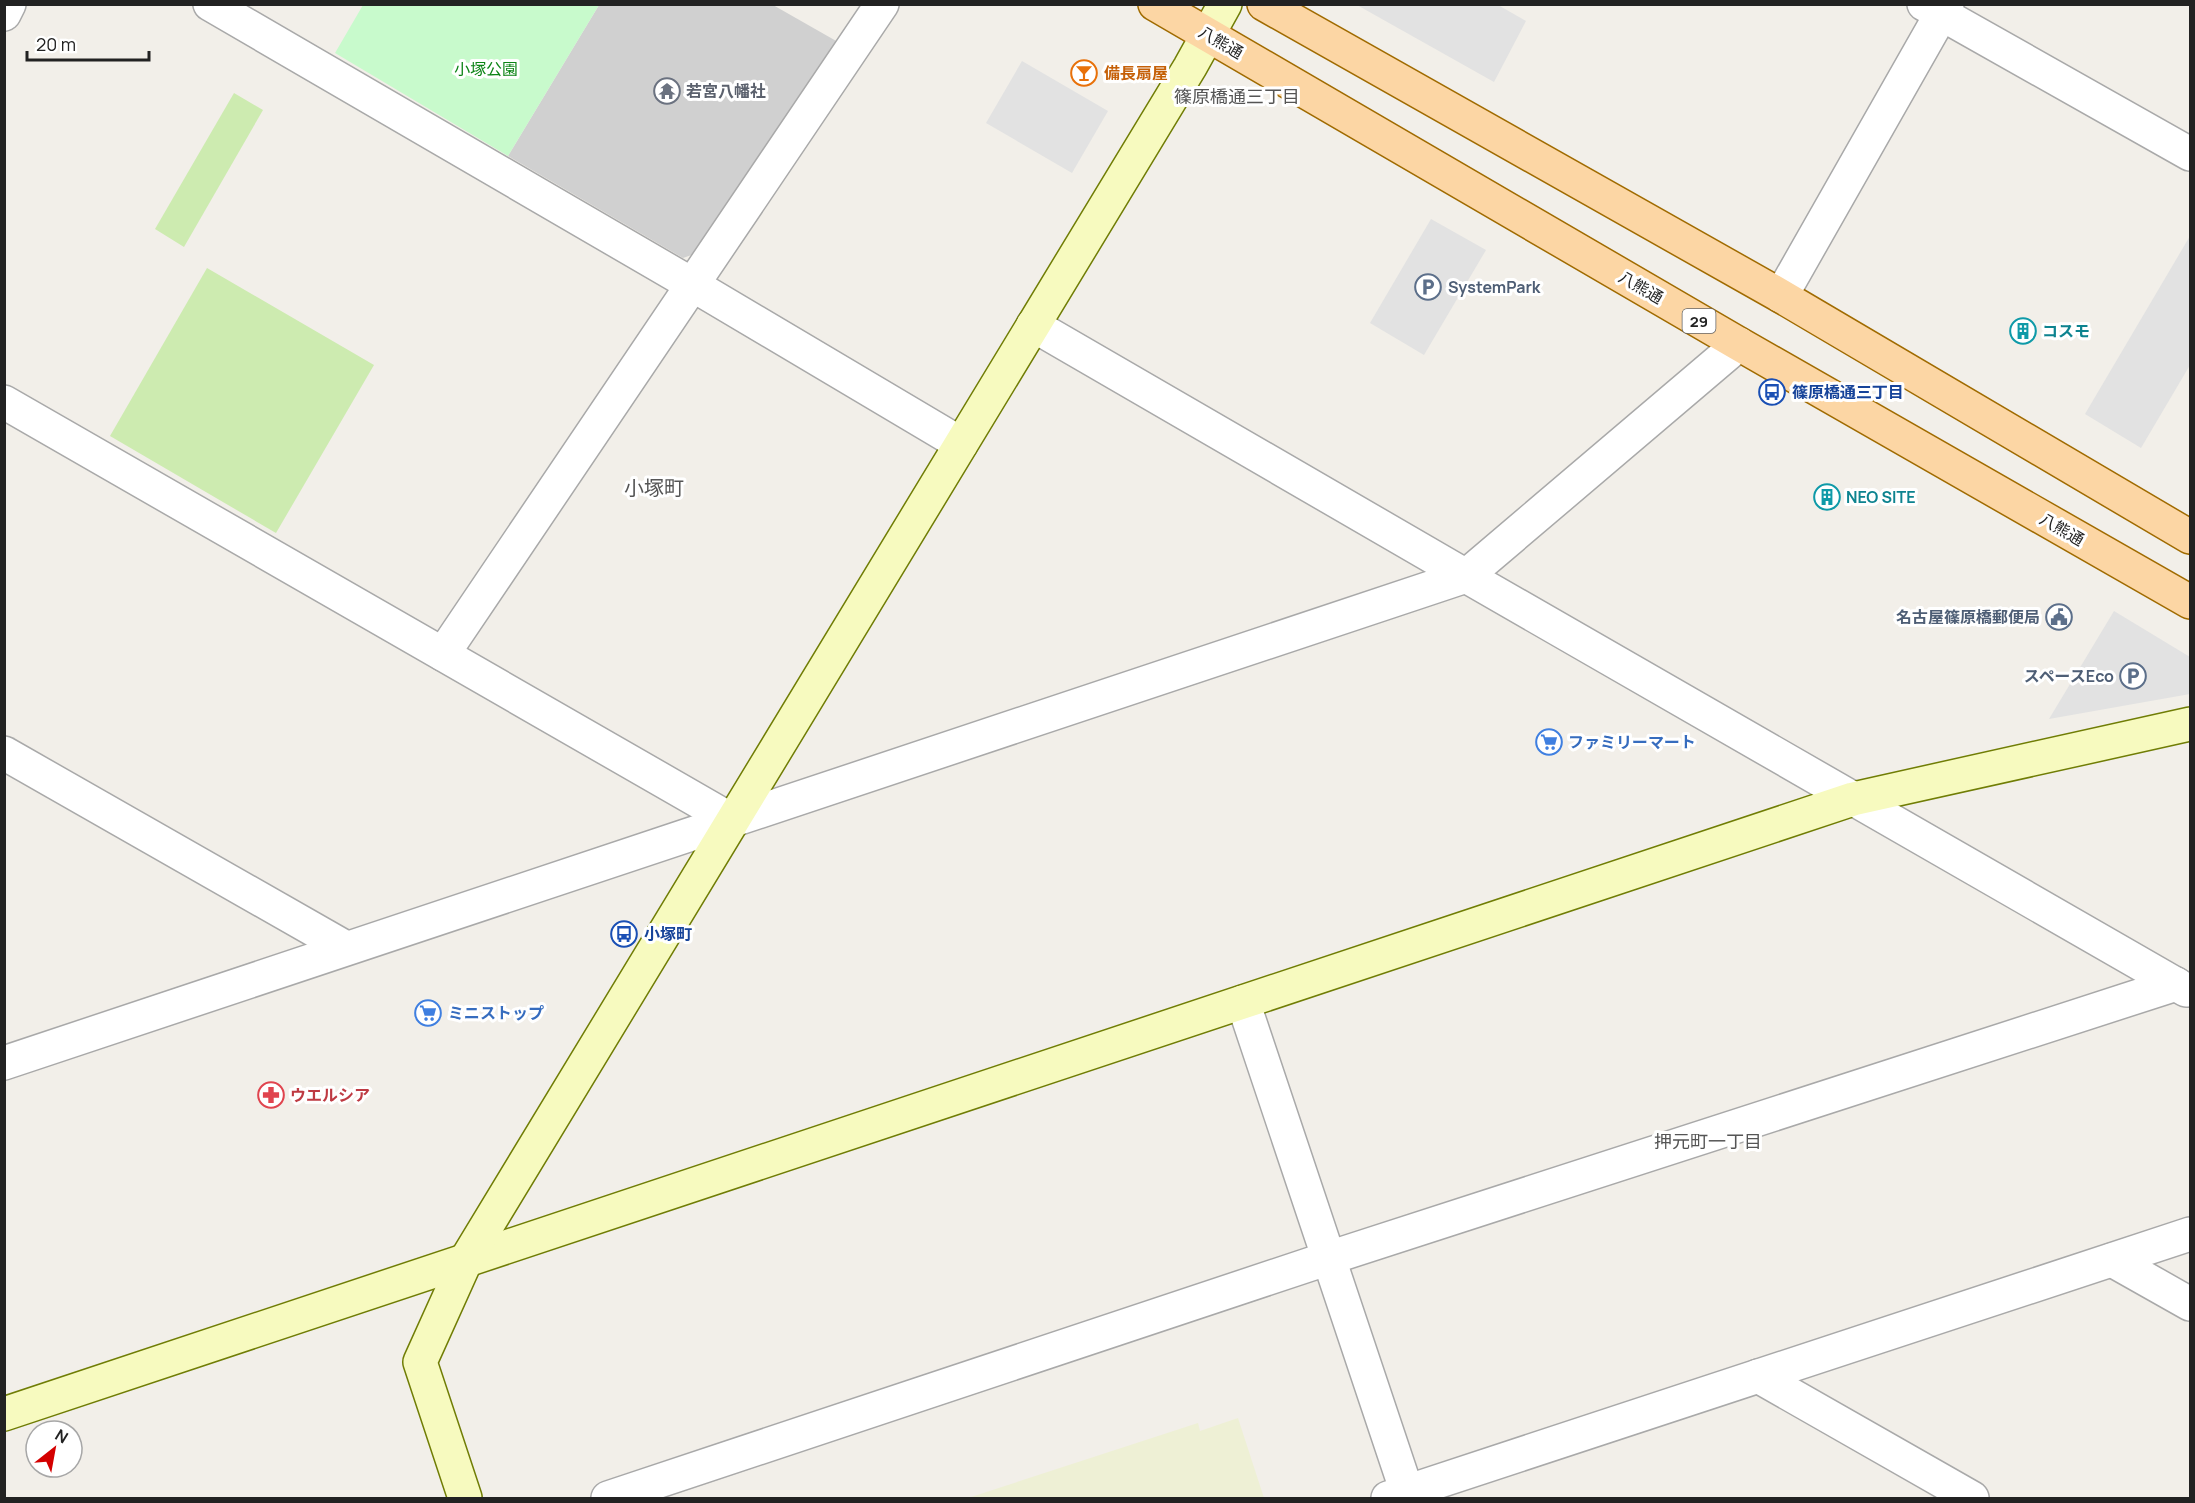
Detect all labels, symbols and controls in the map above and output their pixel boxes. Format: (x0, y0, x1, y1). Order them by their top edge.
street label: 八熊通 (1195, 20, 1247, 64)
scale bar (27, 24, 148, 62)
text: 20 m (36, 32, 76, 56)
park label: 小塚公園 (454, 58, 518, 80)
bar icon: 備長扇屋 (1069, 58, 1099, 88)
place label: 備長扇屋 (1104, 62, 1168, 84)
temple icon: 若宮八幡社 (652, 76, 682, 106)
place label: 若宮八幡社 (686, 80, 766, 102)
district label: 篠原橋通三丁目 (1174, 84, 1300, 108)
street label: 八熊通 (1615, 265, 1667, 309)
parking icon: SystemPark (1413, 272, 1443, 302)
place label: SystemPark (1448, 276, 1541, 298)
road number: 29 (1682, 309, 1716, 333)
building icon: コスモ (2008, 316, 2038, 346)
place label: コスモ (2042, 320, 2090, 342)
bus stop icon: 篠原橋通三丁目 (1757, 377, 1787, 407)
place label: 篠原橋通三丁目 (1792, 381, 1904, 403)
district label: 小塚町 (624, 474, 684, 501)
building icon: NEO SITE (1812, 482, 1842, 512)
place label: NEO SITE (1846, 486, 1916, 508)
street label: 八熊通 (2036, 507, 2088, 551)
public building icon: 名古屋篠原橋郵便局 (2044, 602, 2074, 632)
place label: 名古屋篠原橋郵便局 (1896, 606, 2040, 628)
parking icon: スペースEco (2118, 661, 2148, 691)
place label: スペースEco (2024, 665, 2114, 687)
supermarket icon: ファミリーマート (1534, 727, 1564, 757)
place label: ファミリーマート (1568, 731, 1696, 753)
bus stop icon: 小塚町 (609, 919, 639, 949)
place label: 小塚町 (644, 923, 692, 945)
supermarket icon: ミニストップ (413, 998, 443, 1028)
place label: ミニストップ (448, 1002, 544, 1024)
pharmacy icon: ウエルシア (256, 1080, 286, 1110)
place label: ウエルシア (290, 1084, 370, 1106)
district label: 押元町一丁目 (1654, 1129, 1762, 1153)
north arrow (24, 1419, 84, 1479)
text: N (51, 1424, 72, 1449)

